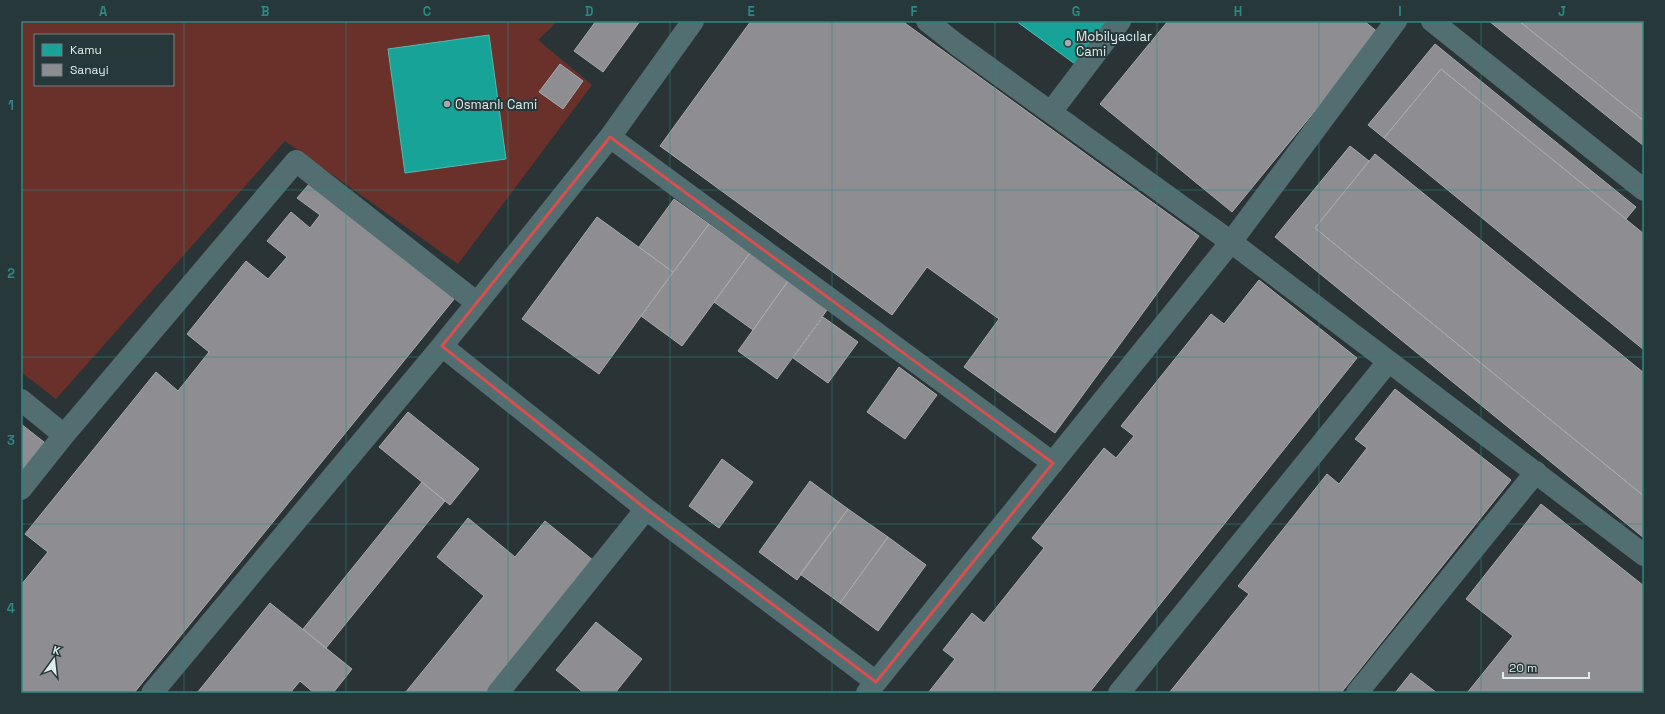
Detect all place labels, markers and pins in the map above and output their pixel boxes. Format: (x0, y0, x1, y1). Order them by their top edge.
place label: Mobilyacılar Cami (1076, 28, 1152, 60)
marker: Mobilyacılar Cami (1063, 38, 1073, 48)
place label: Osmanlı Cami (455, 96, 537, 113)
marker: Osmanlı Cami (442, 99, 452, 109)

